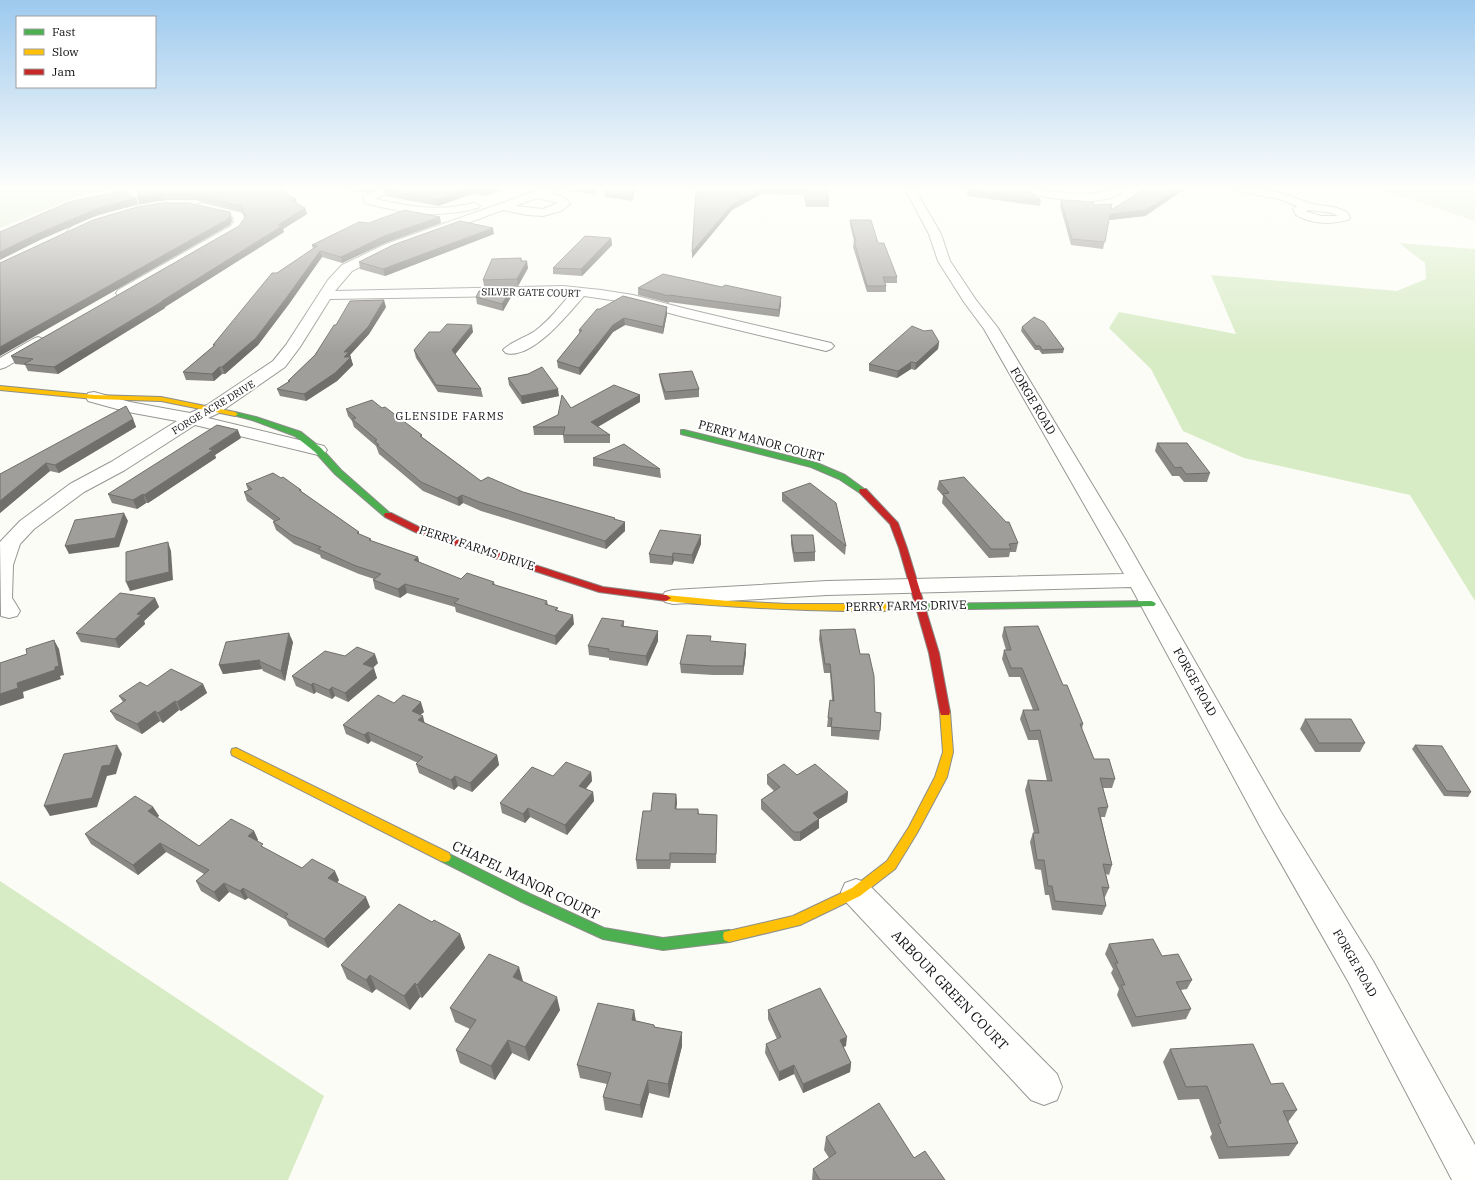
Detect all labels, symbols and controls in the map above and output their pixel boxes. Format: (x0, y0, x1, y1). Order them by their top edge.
legend (16, 16, 156, 88)
text: Fast (52, 24, 76, 39)
text: Slow (52, 44, 79, 59)
text: Jam (52, 64, 76, 79)
street label: SILVER GATE COURT (481, 285, 581, 300)
street label: FORGE ROAD (1007, 364, 1059, 437)
street label: FORGE ACRE DRIVE (169, 377, 257, 437)
district label: GLENSIDE FARMS (395, 409, 505, 423)
street label: PERRY MANOR COURT (697, 417, 826, 465)
street label: PERRY FARMS DRIVE (417, 522, 537, 573)
street label: PERRY FARMS DRIVE (845, 597, 967, 614)
street label: FORGE ROAD (1170, 645, 1220, 719)
street label: CHAPEL MANOR COURT (449, 836, 603, 924)
street label: ARBOUR GREEN COURT (888, 926, 1012, 1054)
street label: FORGE ROAD (1330, 926, 1381, 999)

